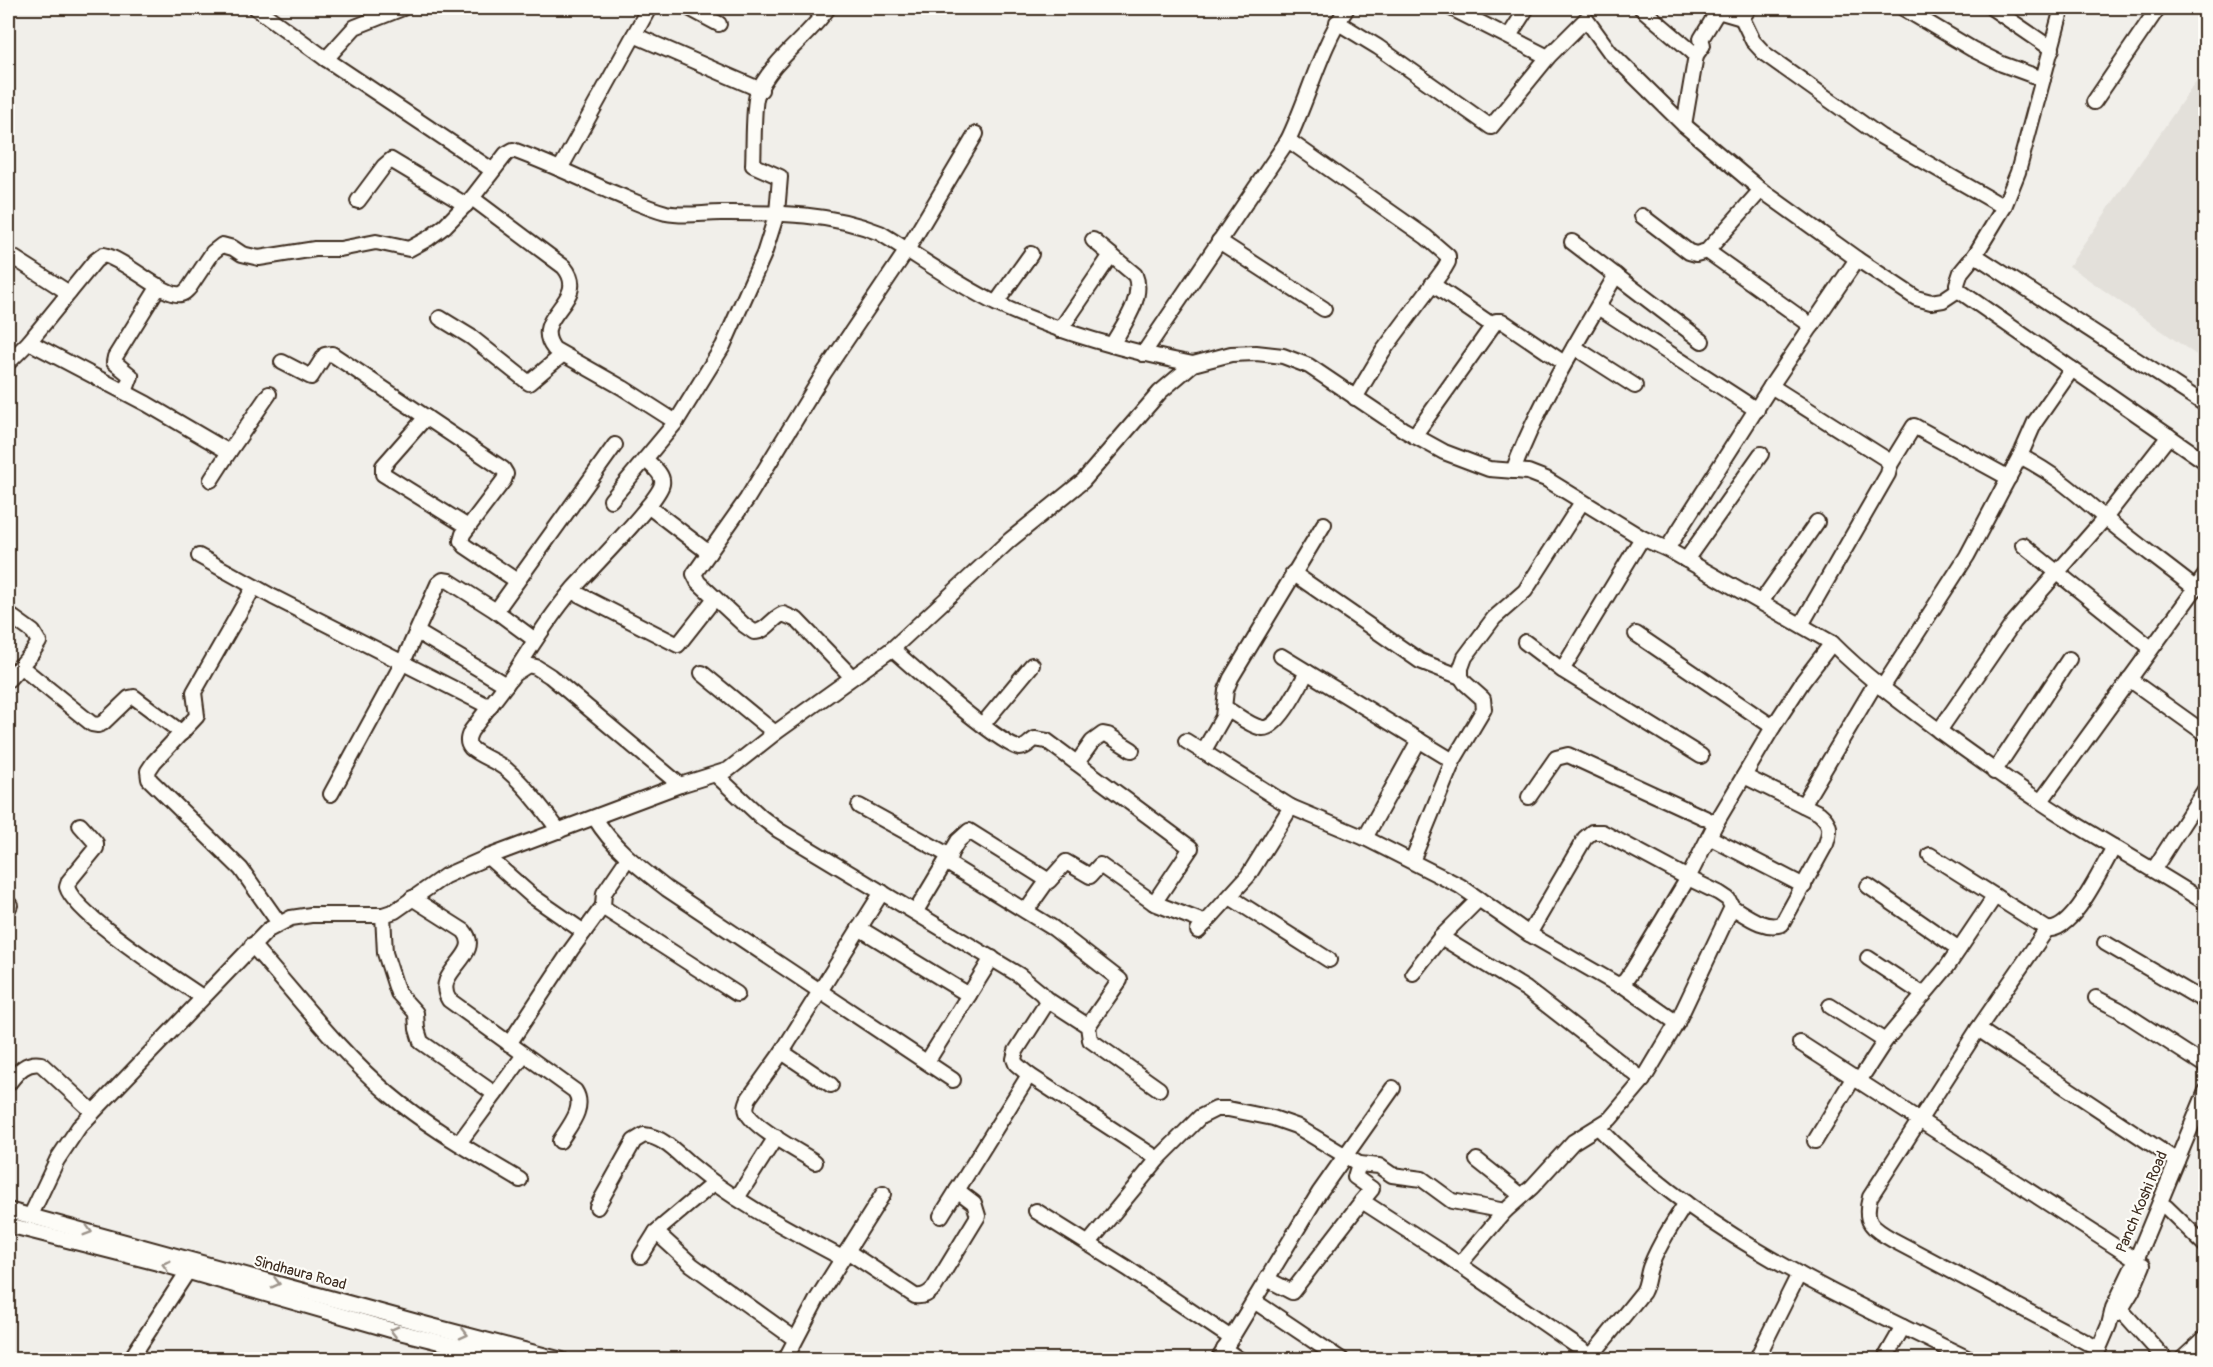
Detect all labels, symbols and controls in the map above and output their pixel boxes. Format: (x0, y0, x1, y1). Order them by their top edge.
street label: Panch Koshi Road (2112, 1148, 2172, 1256)
one-way arrow (83, 1223, 93, 1236)
street label: Sindhaura Road (252, 1252, 348, 1294)
one-way arrow (161, 1260, 172, 1272)
one-way arrow (270, 1276, 280, 1288)
one-way arrow (389, 1325, 399, 1338)
one-way arrow (458, 1327, 468, 1340)

